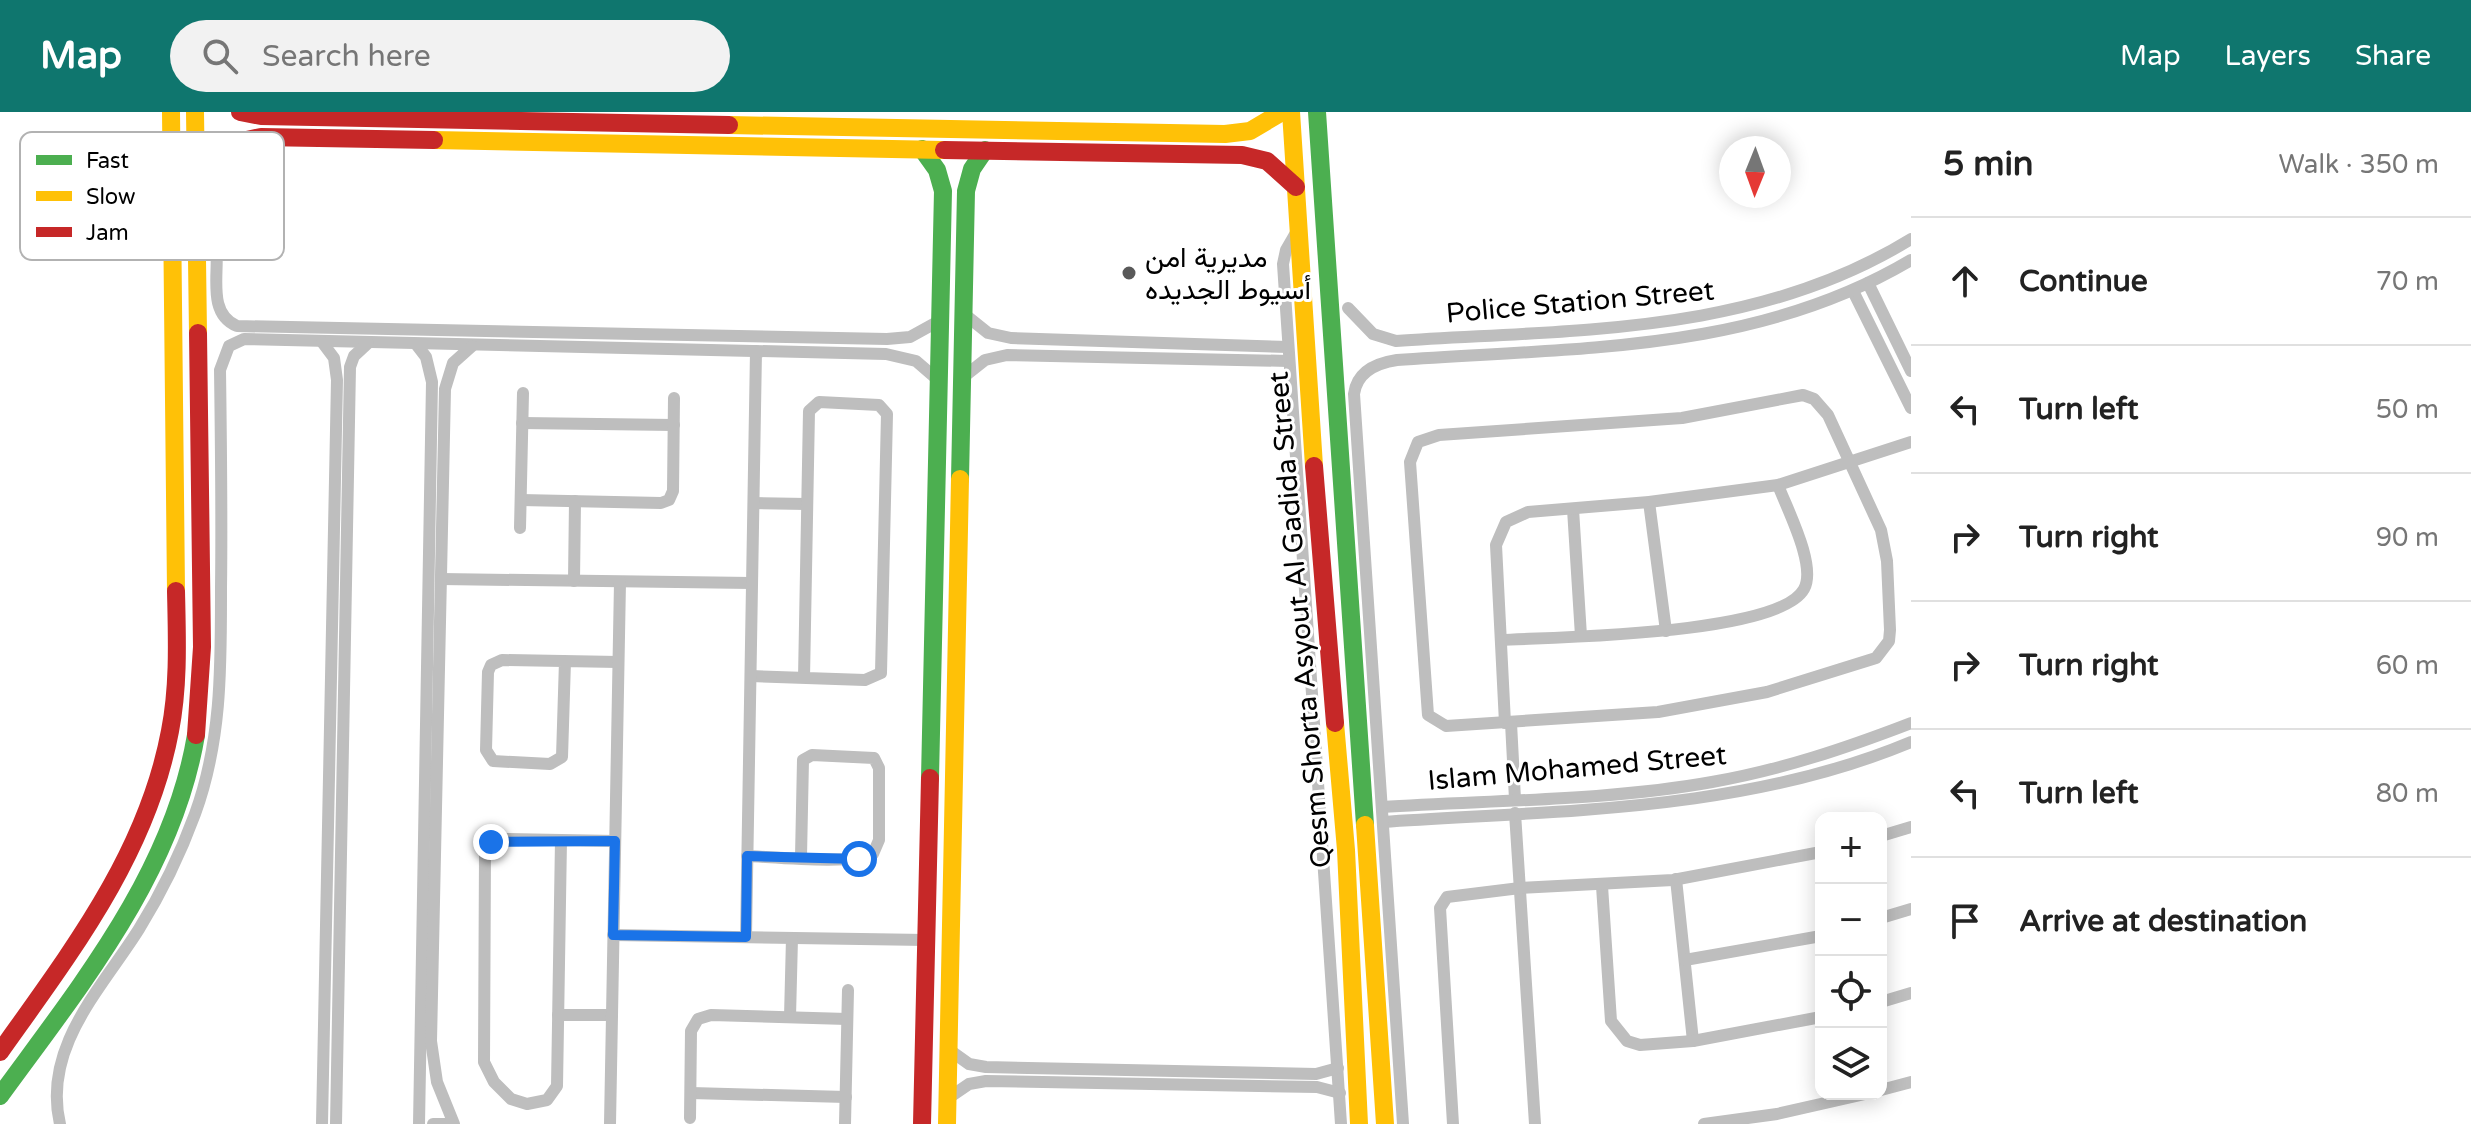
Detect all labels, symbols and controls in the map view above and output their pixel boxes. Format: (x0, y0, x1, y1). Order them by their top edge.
search box (170, 20, 730, 92)
text: Map (40, 33, 122, 79)
icon: search (198, 34, 242, 78)
text: Search here (262, 38, 431, 75)
text: Map (2120, 39, 2181, 73)
text: Layers (2225, 39, 2311, 73)
text: Share (2355, 39, 2431, 73)
legend (20, 132, 284, 260)
north arrow (1719, 136, 1791, 208)
text: 5 min (1943, 144, 2034, 185)
text: Fast (86, 148, 129, 174)
text: Walk · 350 m (2279, 149, 2439, 180)
text: Slow (86, 184, 136, 210)
text: Jam (86, 220, 129, 246)
place label: مديرية امن أسيوط الجديده (1145, 241, 1311, 307)
icon: ahead (1943, 259, 1987, 303)
text: Continue (2019, 263, 2148, 300)
marker: مديرية امن أسيوط الجديده (1120, 264, 1138, 282)
text: 70 m (2376, 266, 2439, 297)
street label: Police Station Street (1445, 273, 1716, 331)
street label: Qesm Shorta Asyout Al Gadida Street (1261, 370, 1339, 870)
icon: left (1943, 387, 1987, 431)
text: Turn left (2019, 391, 2138, 428)
text: 50 m (2376, 394, 2439, 425)
icon: right (1943, 515, 1987, 559)
text: Turn right (2019, 519, 2159, 556)
text: 90 m (2376, 522, 2439, 553)
icon: right (1943, 643, 1987, 687)
text: Turn right (2019, 647, 2159, 684)
text: 60 m (2376, 650, 2439, 681)
street label: Islam Mohamed Street (1426, 738, 1728, 798)
icon: left (1943, 771, 1987, 815)
text: Turn left (2019, 775, 2138, 812)
text: 80 m (2376, 778, 2439, 809)
map controls (1815, 812, 1887, 1100)
button: + (1815, 812, 1887, 884)
route end (473, 824, 509, 860)
route start (841, 841, 877, 877)
button: − (1815, 884, 1887, 956)
icon: arrive (1943, 899, 1987, 943)
text: Arrive at destination (2019, 903, 2307, 940)
button: locate (1815, 956, 1887, 1028)
button: layers (1815, 1028, 1887, 1100)

